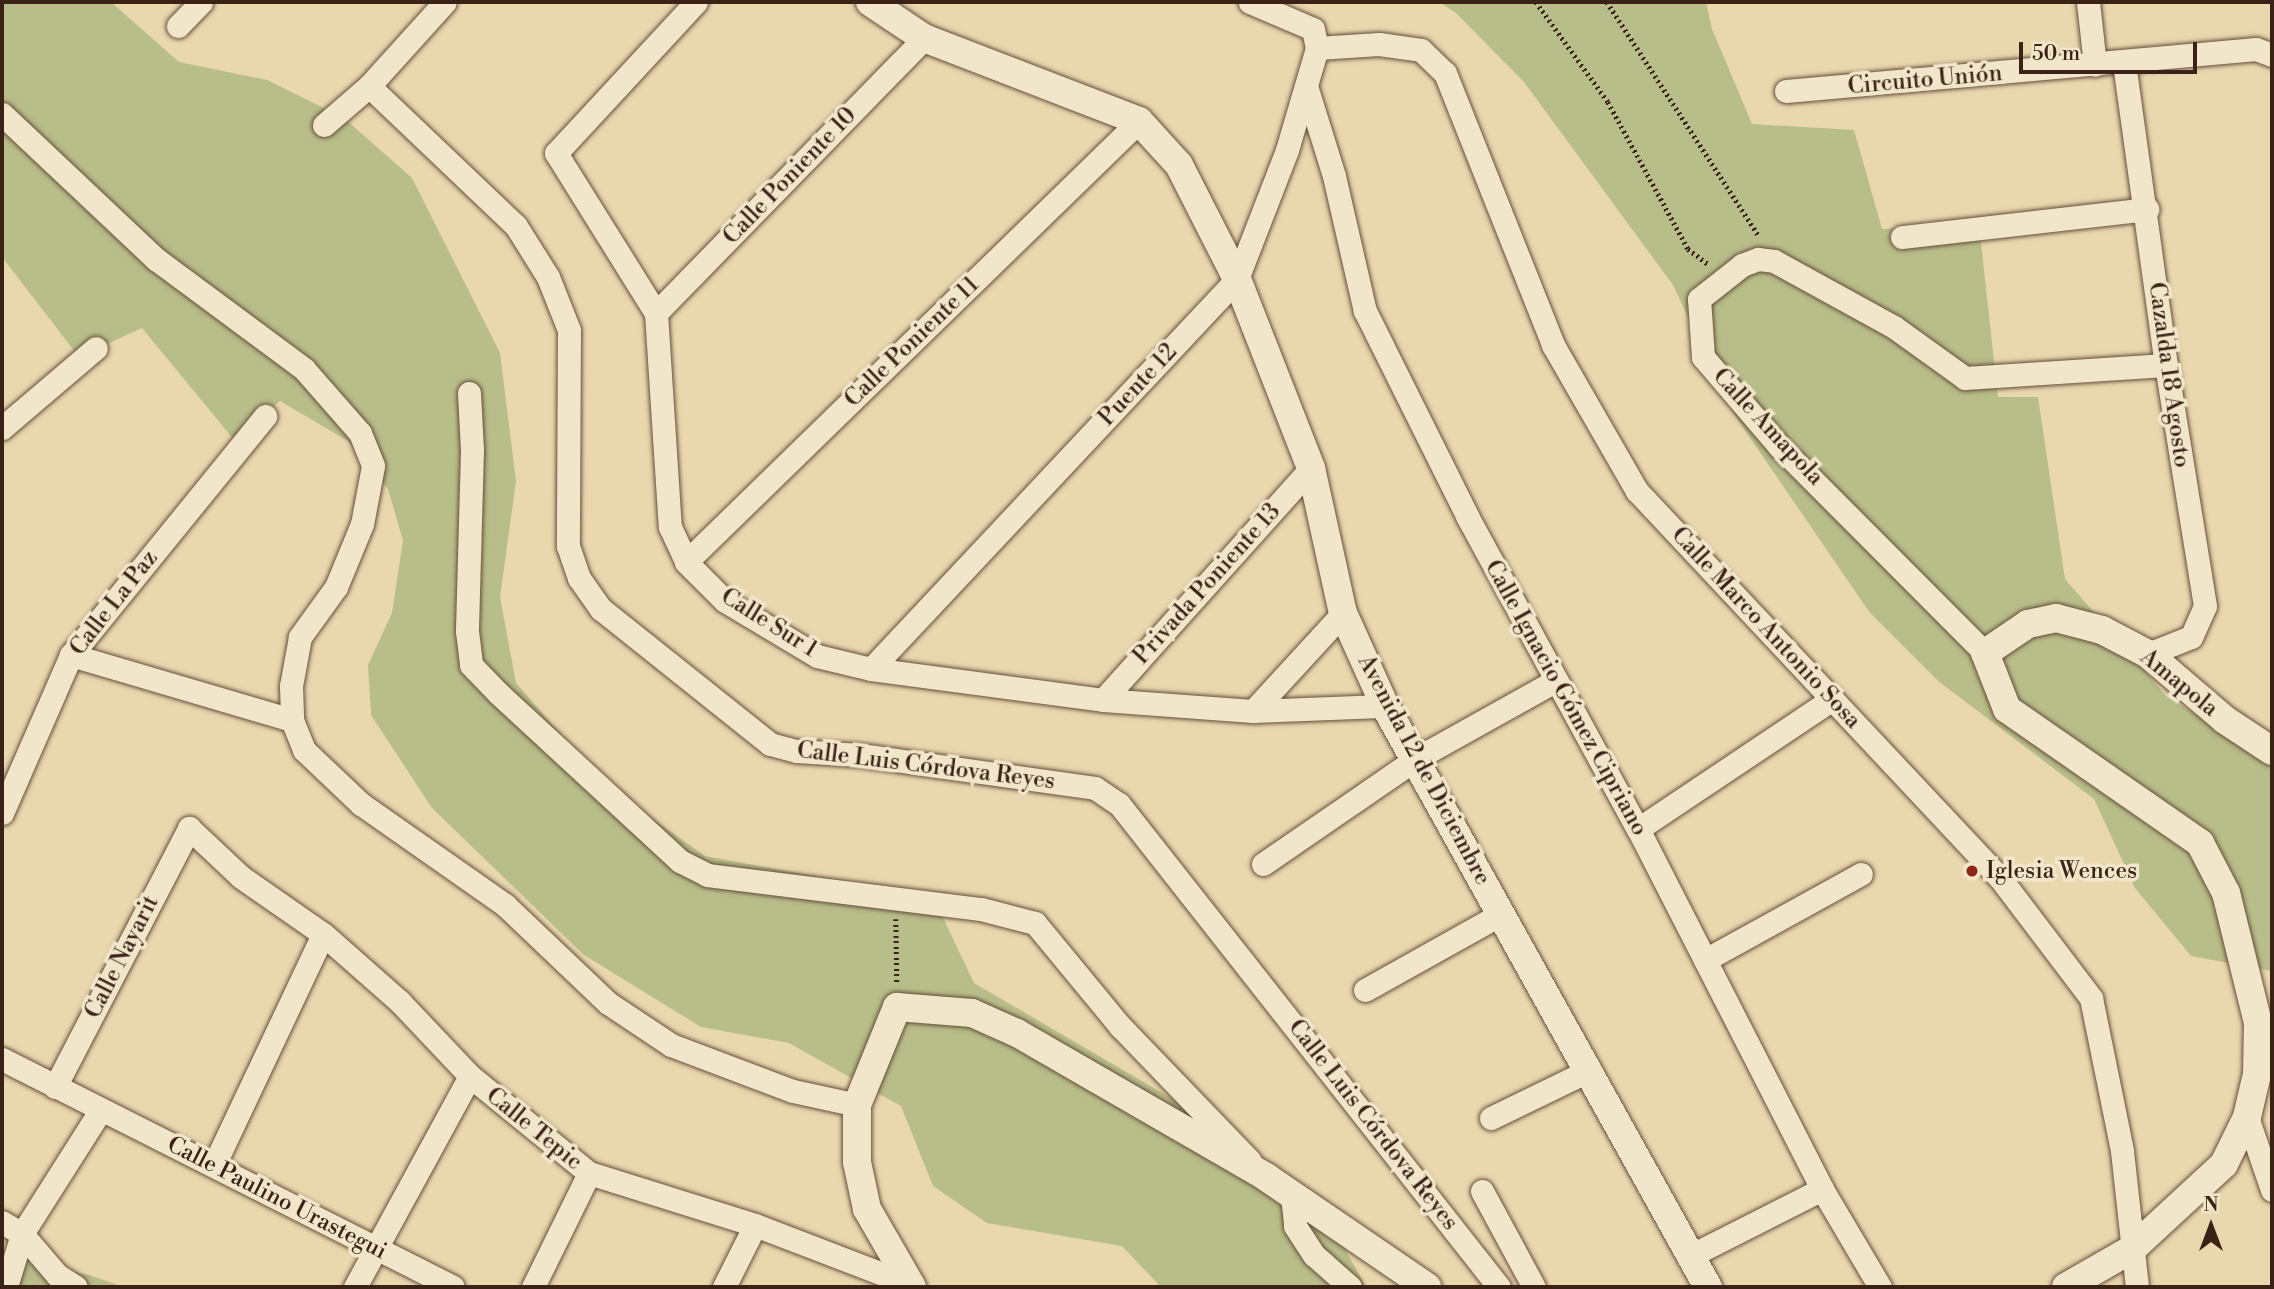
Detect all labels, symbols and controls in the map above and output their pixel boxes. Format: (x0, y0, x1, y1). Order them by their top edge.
scale bar (2022, 28, 2200, 72)
text: 50 m (2032, 41, 2080, 67)
street label: Circuito Unión (1847, 60, 2003, 100)
street label: Calle Poniente 10 (718, 102, 862, 250)
street label: Calle Poniente 11 (839, 271, 985, 413)
street label: Cazalda 18 Agosto (2142, 281, 2196, 469)
street label: Puente 12 (1093, 338, 1183, 432)
street label: Calle Amapola (1707, 363, 1829, 491)
street label: Privada Poniente 13 (1128, 498, 1286, 670)
street label: Calle Marco Antonio Sosa (1665, 522, 1867, 734)
street label: Calle La Paz (64, 545, 164, 661)
street label: Calle Ignacio Gómez Cipriano (1479, 555, 1653, 841)
street label: Calle Sur 1 (716, 583, 822, 663)
street label: Amapola (2134, 643, 2224, 723)
street label: Avenida 12 de Diciembre (1352, 650, 1496, 890)
street label: Calle Luis Córdova Reyes (795, 736, 1057, 796)
place label: Iglesia Wences (1986, 857, 2137, 885)
marker: Iglesia Wences (1964, 863, 1980, 879)
street label: Calle Nayarit (79, 891, 165, 1023)
street label: Calle Luis Córdova Reyes (1282, 1014, 1464, 1236)
street label: Calle Tepic (480, 1082, 588, 1176)
street label: Calle Paulino Urastegui (163, 1131, 391, 1265)
north arrow (2176, 1191, 2246, 1261)
text: N (2203, 1193, 2219, 1217)

